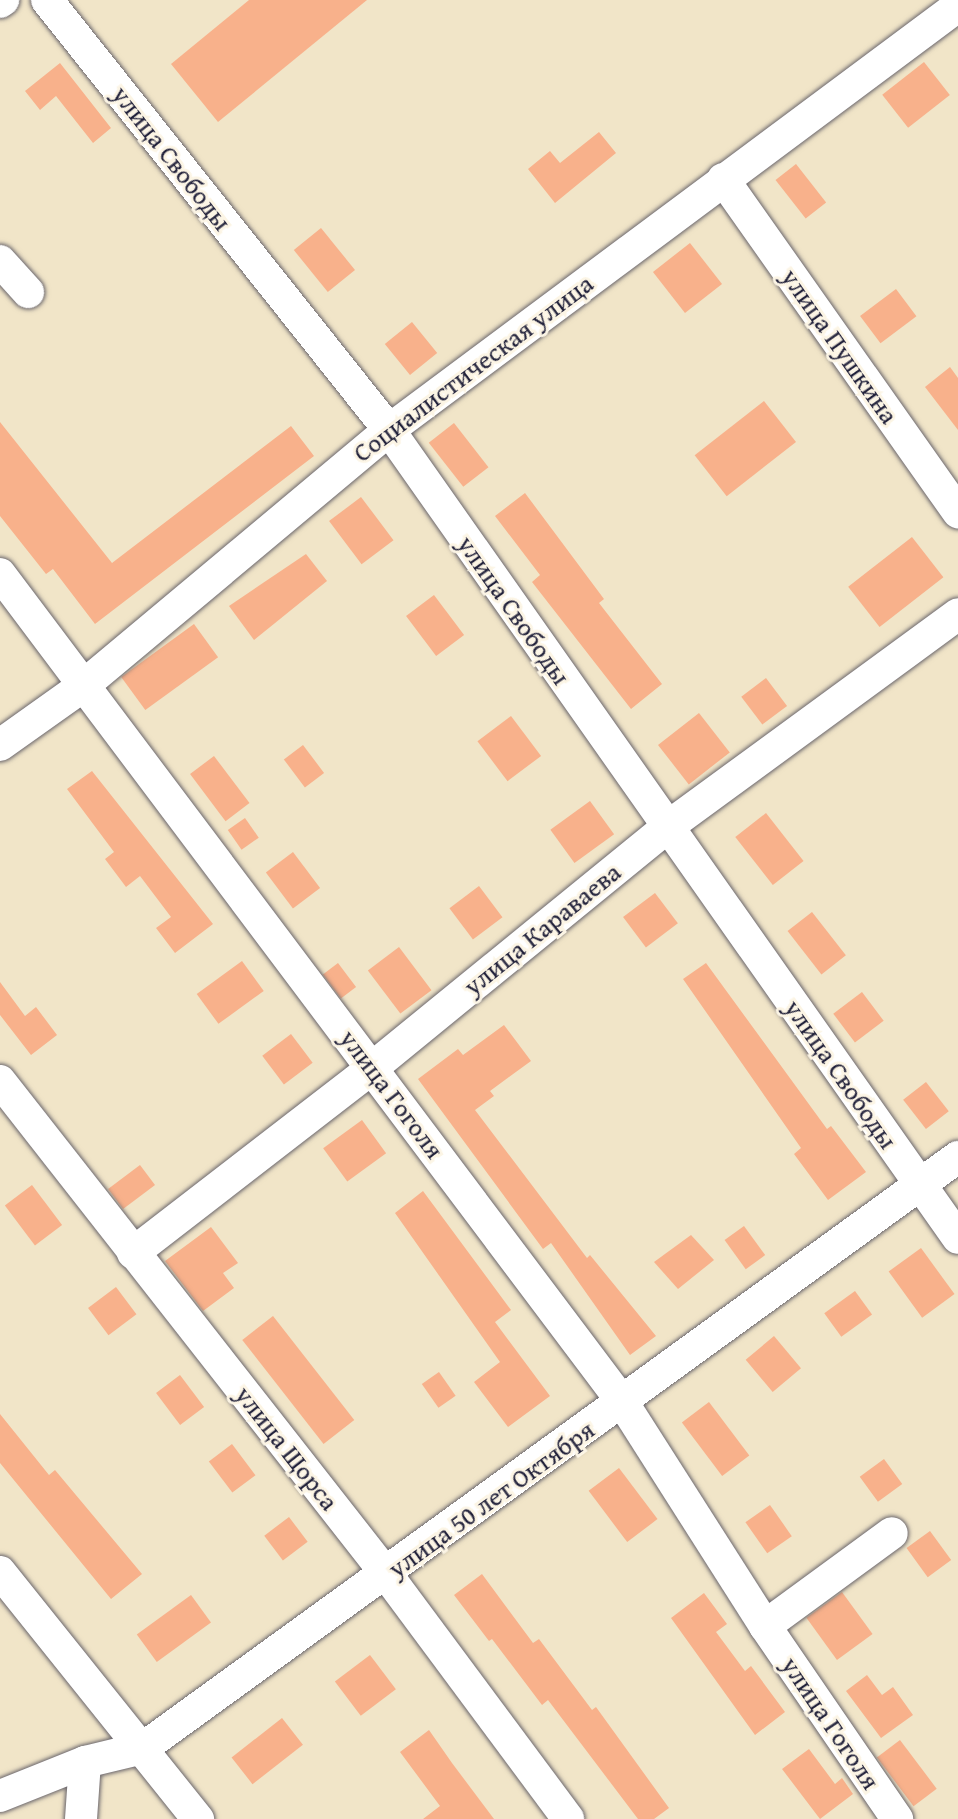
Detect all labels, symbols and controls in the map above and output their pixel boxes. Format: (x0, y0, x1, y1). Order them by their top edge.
street label: улица Свободы (106, 79, 238, 237)
street label: улица Пушкина (775, 262, 905, 430)
street label: Социалистическая улица (347, 268, 599, 468)
street label: улица Свободы (451, 529, 577, 691)
street label: улица Караваева (457, 856, 627, 1002)
street label: улица Свободы (778, 993, 904, 1155)
street label: улица Гоголя (333, 1023, 451, 1165)
street label: улица Щорса (229, 1380, 345, 1516)
street label: улица 50 лет Октября (382, 1414, 600, 1584)
street label: улица Гоголя (775, 1651, 887, 1795)

